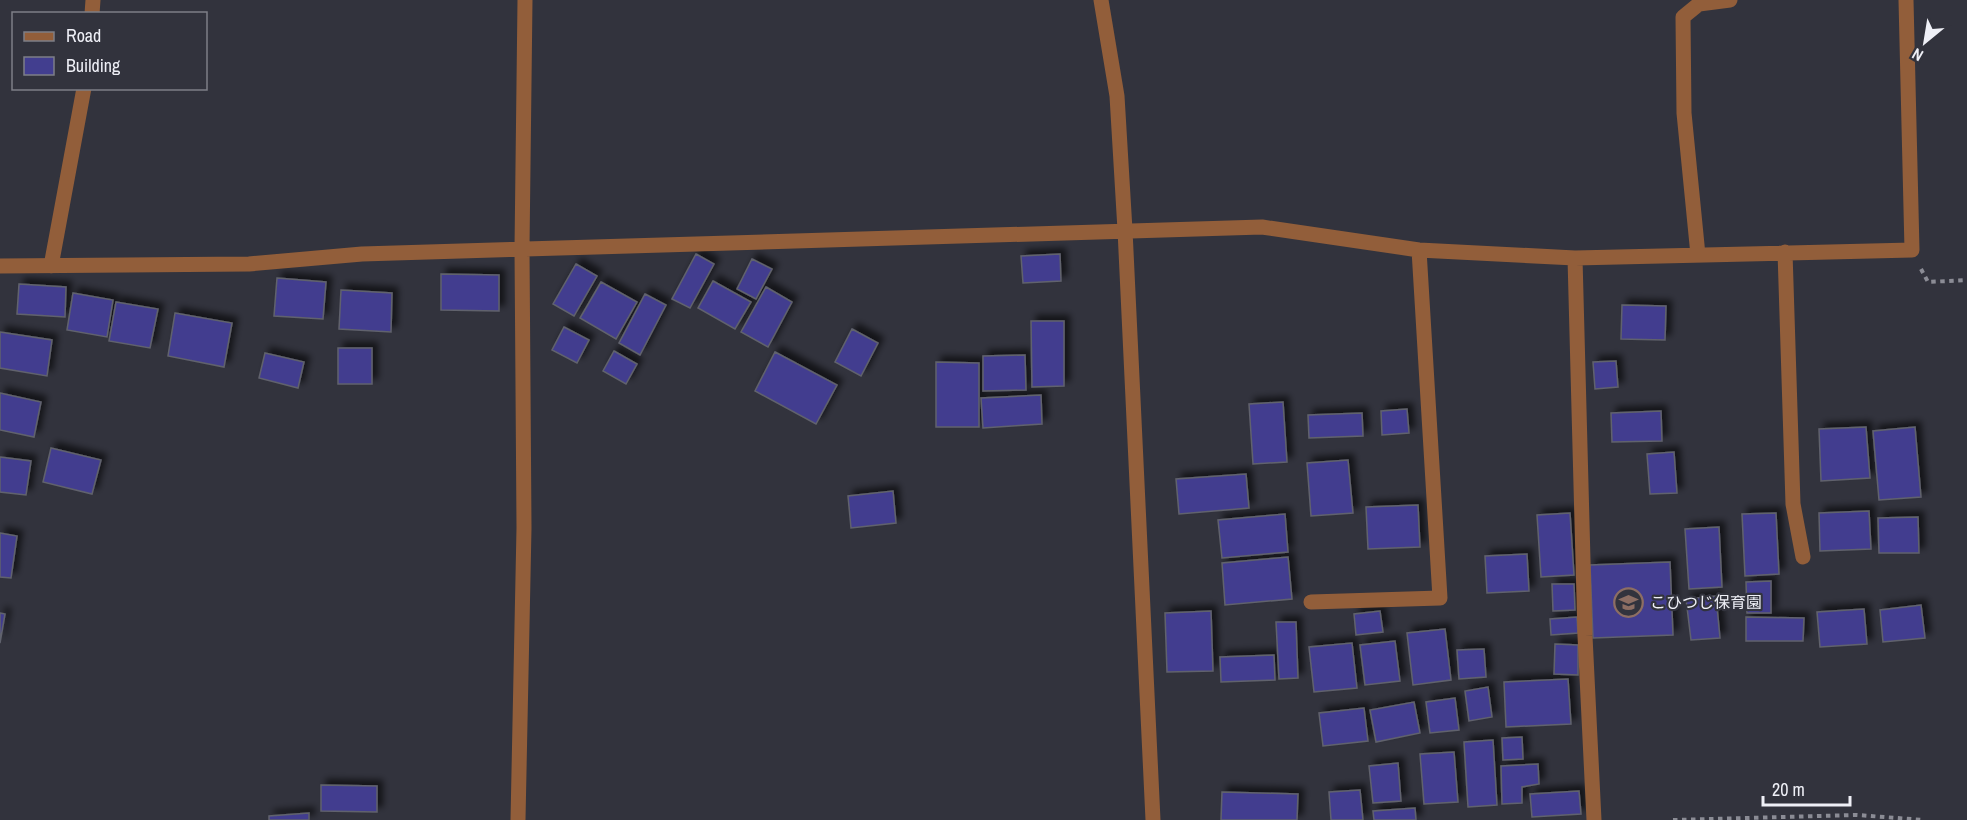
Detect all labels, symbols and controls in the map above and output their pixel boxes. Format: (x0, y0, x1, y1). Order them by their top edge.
legend (12, 12, 207, 90)
north arrow (1895, 12, 1955, 72)
text: Road (66, 23, 101, 48)
text: N (1908, 43, 1927, 67)
text: Building (66, 53, 121, 78)
school or university icon: こひつじ保育園 (1613, 586, 1645, 618)
place label: こひつじ保育園 (1650, 591, 1762, 613)
scale bar (1763, 769, 1850, 807)
text: 20 m (1772, 777, 1805, 802)

